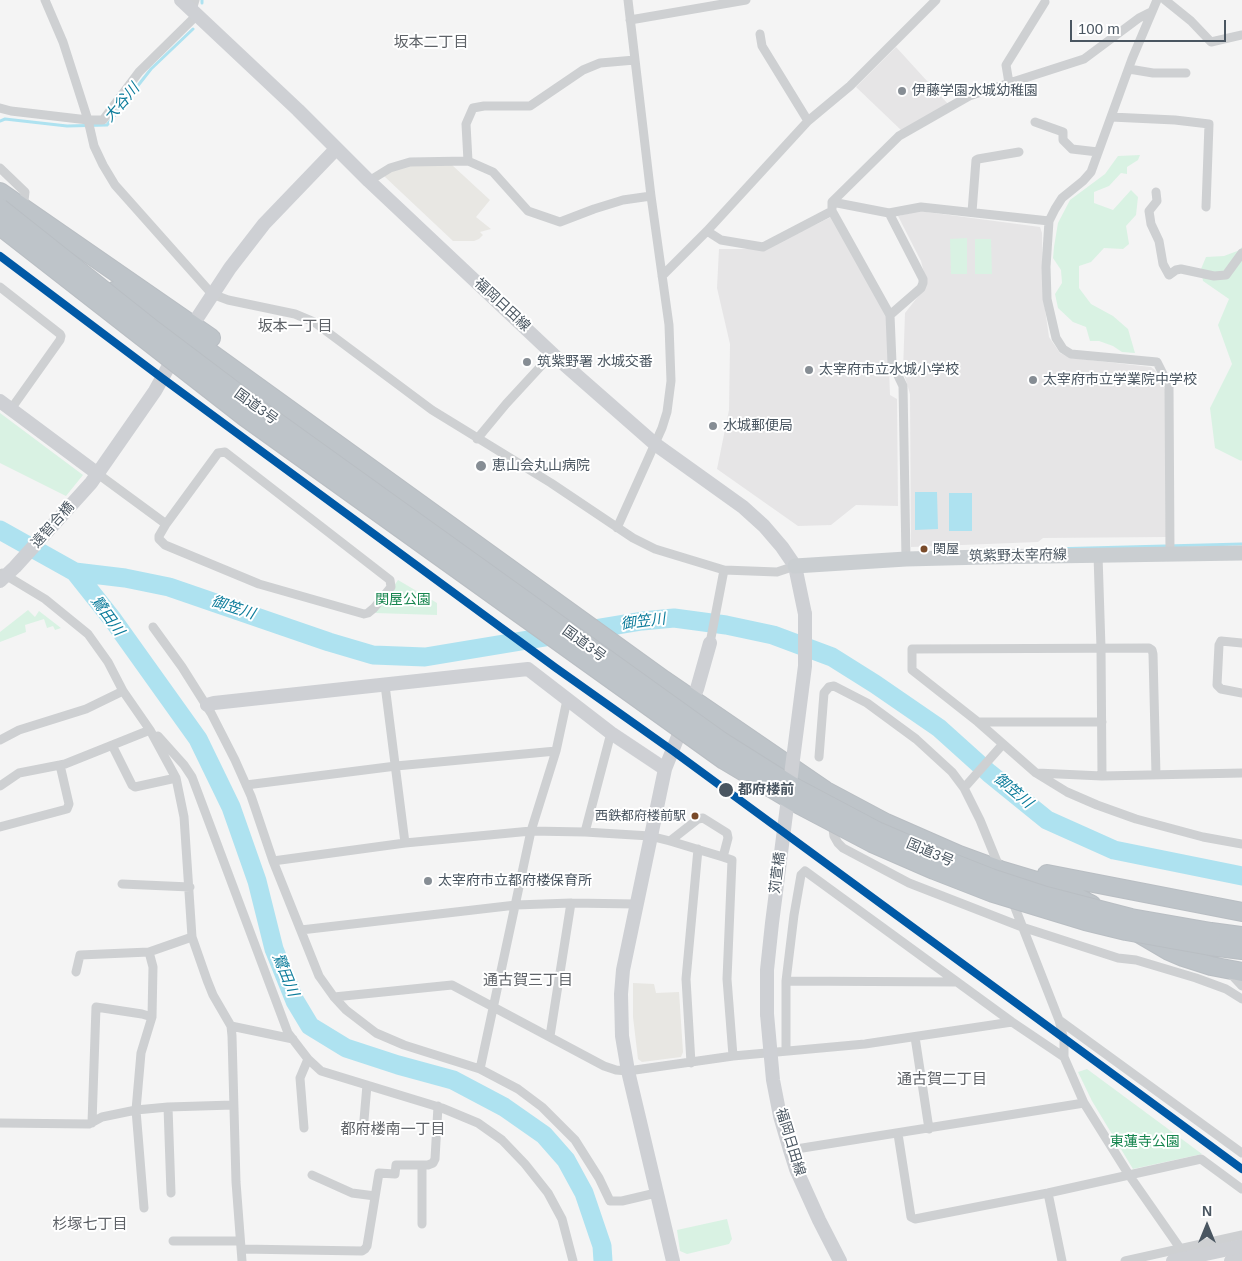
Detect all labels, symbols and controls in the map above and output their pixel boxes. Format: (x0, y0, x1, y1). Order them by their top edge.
scale bar (1072, 10, 1228, 42)
text: 100 m (1078, 20, 1120, 37)
district label: 坂本二丁目 (394, 34, 468, 52)
water label: 大谷川 (100, 80, 144, 126)
place label: 伊藤学園水城幼稚園 (912, 83, 1038, 99)
marker: 伊藤学園水城幼稚園 (896, 85, 908, 97)
street label: 福岡日田線 (471, 275, 533, 335)
district label: 坂本一丁目 (258, 318, 332, 336)
place label: 筑紫野署 水城交番 (537, 354, 653, 370)
marker: 筑紫野署 水城交番 (521, 356, 533, 368)
place label: 太宰府市立水城小学校 (819, 362, 959, 378)
marker: 太宰府市立水城小学校 (803, 364, 815, 376)
place label: 太宰府市立学業院中学校 (1043, 372, 1197, 388)
marker: 太宰府市立学業院中学校 (1027, 374, 1039, 386)
street label: 国道3号 (231, 386, 281, 428)
place label: 水城郵便局 (723, 418, 793, 434)
marker: 水城郵便局 (707, 420, 719, 432)
place label: 恵山会丸山病院 (492, 458, 590, 474)
marker: 恵山会丸山病院 (474, 459, 488, 473)
street label: 遠智合橋 (28, 499, 78, 551)
place label: 関屋 (933, 541, 959, 557)
marker: 関屋 (919, 544, 929, 554)
street label: 筑紫野太宰府線 (969, 547, 1067, 565)
water label: 御笠川 (209, 592, 257, 624)
park label: 関屋公園 (375, 592, 431, 608)
water label: 鷺田川 (86, 593, 128, 639)
water label: 御笠川 (620, 610, 666, 634)
street label: 国道3号 (559, 623, 609, 665)
water label: 御笠川 (990, 770, 1036, 812)
marker: 都府楼前 (717, 781, 735, 799)
place label: 都府楼前 (738, 782, 794, 798)
place label: 西鉄都府楼前駅 (595, 808, 686, 824)
marker: 西鉄都府楼前駅 (690, 811, 700, 821)
street label: 国道3号 (904, 836, 956, 870)
street label: 苅萱橋 (767, 851, 789, 895)
place label: 太宰府市立都府楼保育所 (438, 873, 592, 889)
marker: 太宰府市立都府楼保育所 (422, 875, 434, 887)
water label: 鷺田川 (268, 951, 302, 999)
district label: 通古賀三丁目 (483, 972, 573, 990)
district label: 通古賀二丁目 (897, 1071, 987, 1089)
street label: 福岡日田線 (772, 1106, 808, 1178)
district label: 都府楼南一丁目 (341, 1121, 445, 1139)
park label: 東蓮寺公園 (1110, 1134, 1180, 1150)
north arrow (1182, 1201, 1232, 1251)
text: N (1202, 1203, 1212, 1219)
district label: 杉塚七丁目 (53, 1216, 127, 1234)

